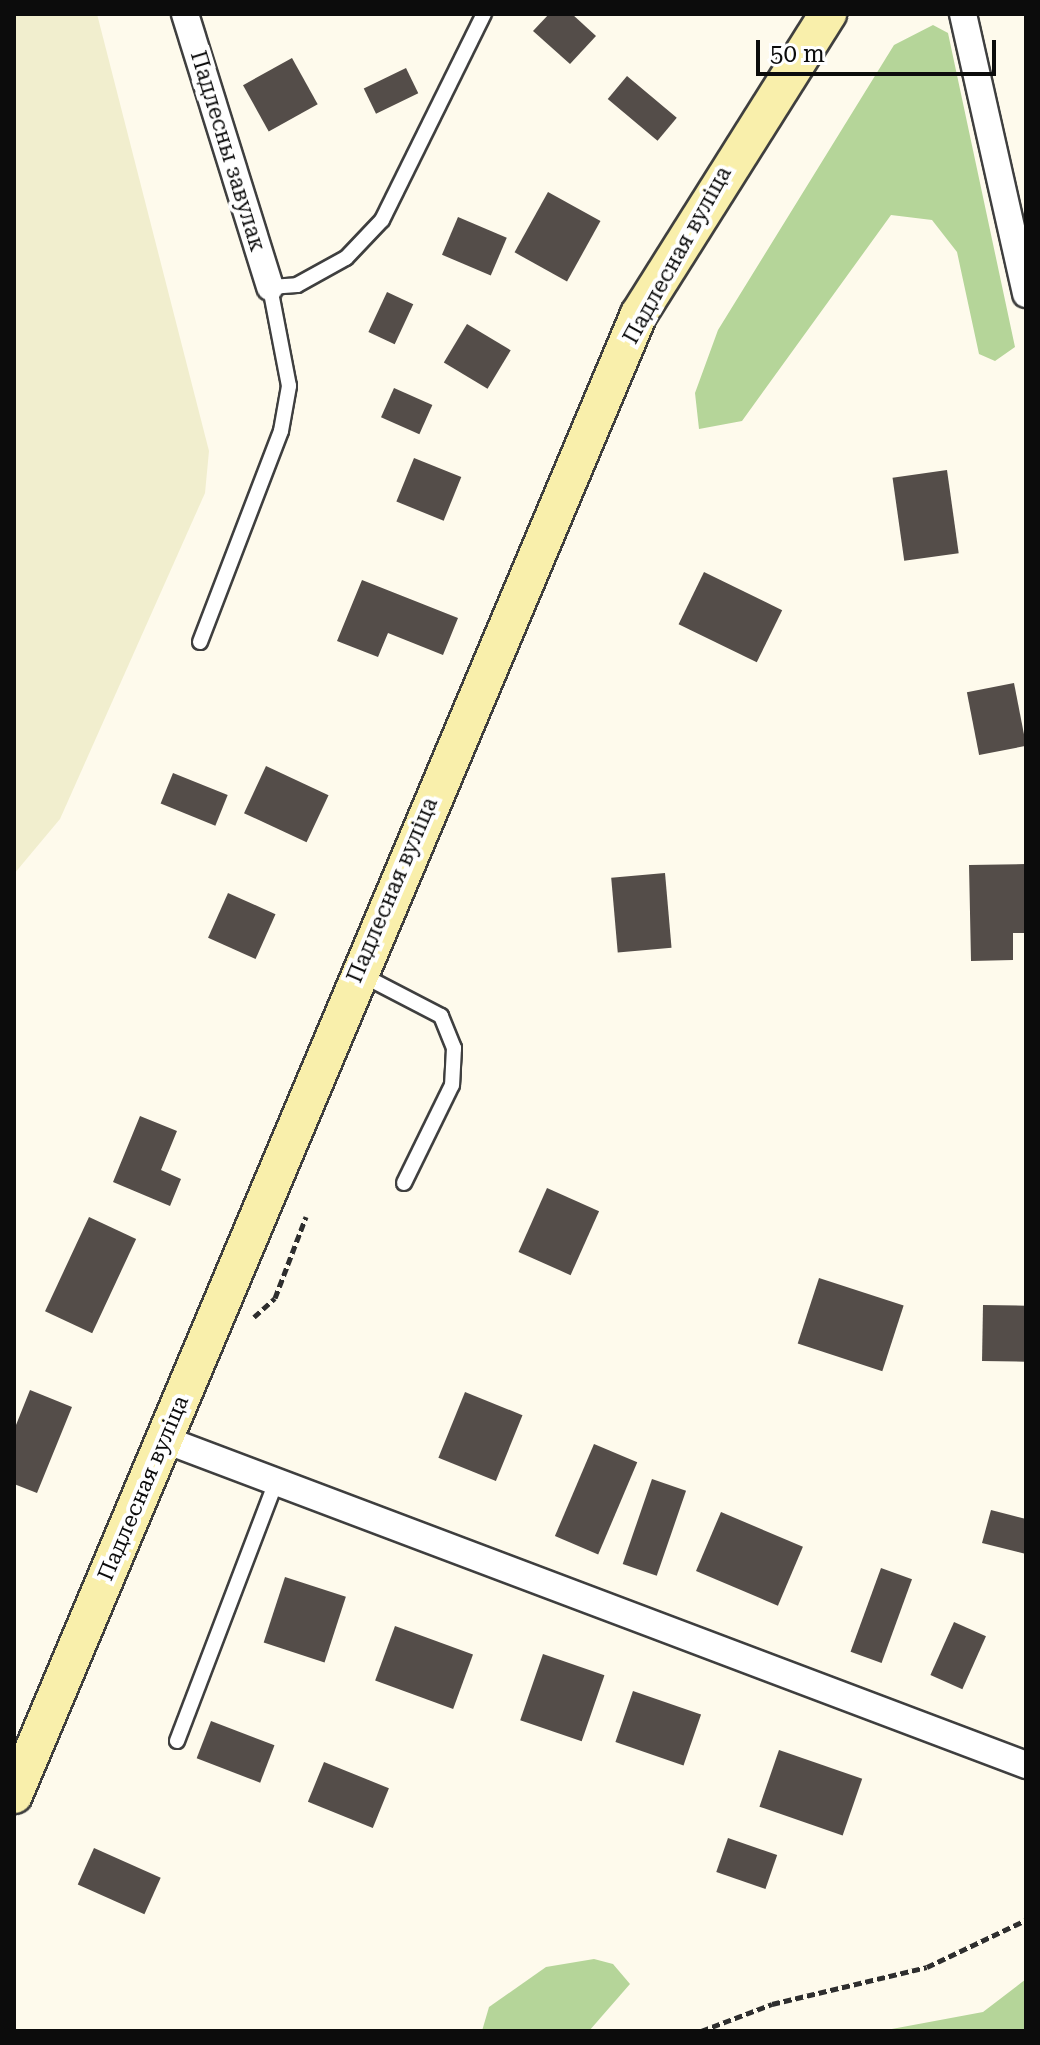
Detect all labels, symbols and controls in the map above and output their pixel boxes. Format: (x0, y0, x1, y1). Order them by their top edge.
scale bar (760, 24, 1000, 74)
text: 50 m (770, 40, 825, 68)
street label: Падлесны завулак (185, 48, 271, 254)
street label: Падлесная вуліца (617, 162, 737, 348)
street label: Падлесная вуліца (341, 793, 443, 987)
street label: Падлесная вуліца (92, 1391, 194, 1585)

